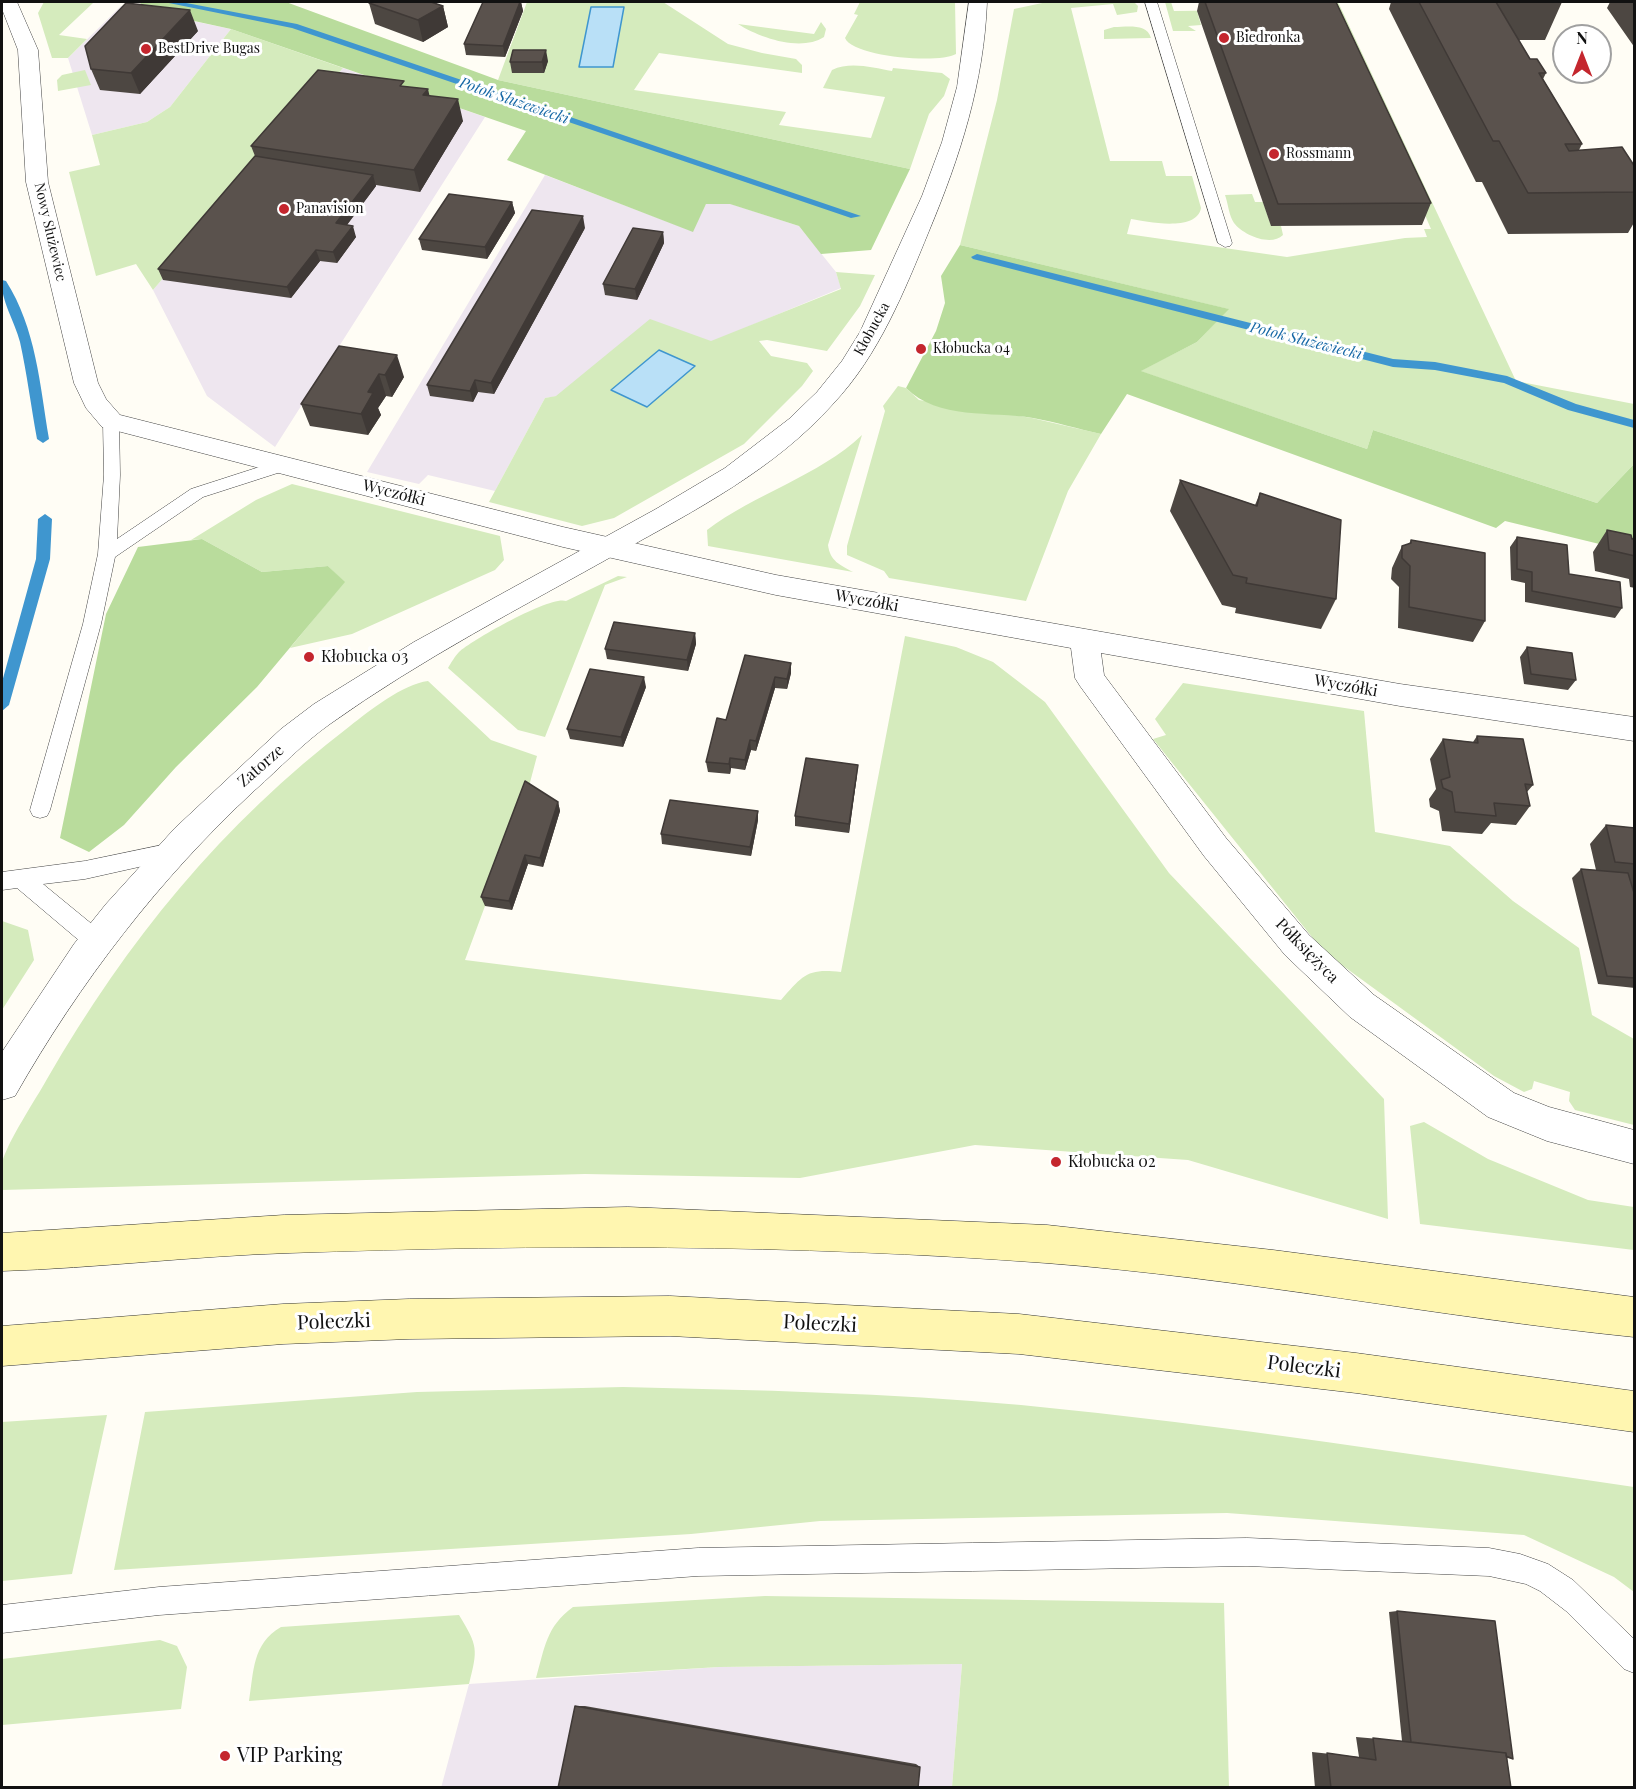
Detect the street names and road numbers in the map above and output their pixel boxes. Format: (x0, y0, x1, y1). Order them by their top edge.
street label: Nowy Służewiec (30, 181, 70, 283)
street label: Kłobucka (851, 300, 893, 358)
street label: Wyczółki (361, 476, 427, 510)
street label: Wyczółki (834, 586, 900, 616)
street label: Wyczółki (1313, 671, 1379, 701)
street label: Zatorze (234, 741, 288, 791)
street label: Półksiężyca (1271, 915, 1343, 987)
street label: Poleczki (297, 1309, 371, 1335)
street label: Poleczki (782, 1310, 858, 1338)
street label: Poleczki (1266, 1351, 1342, 1383)

